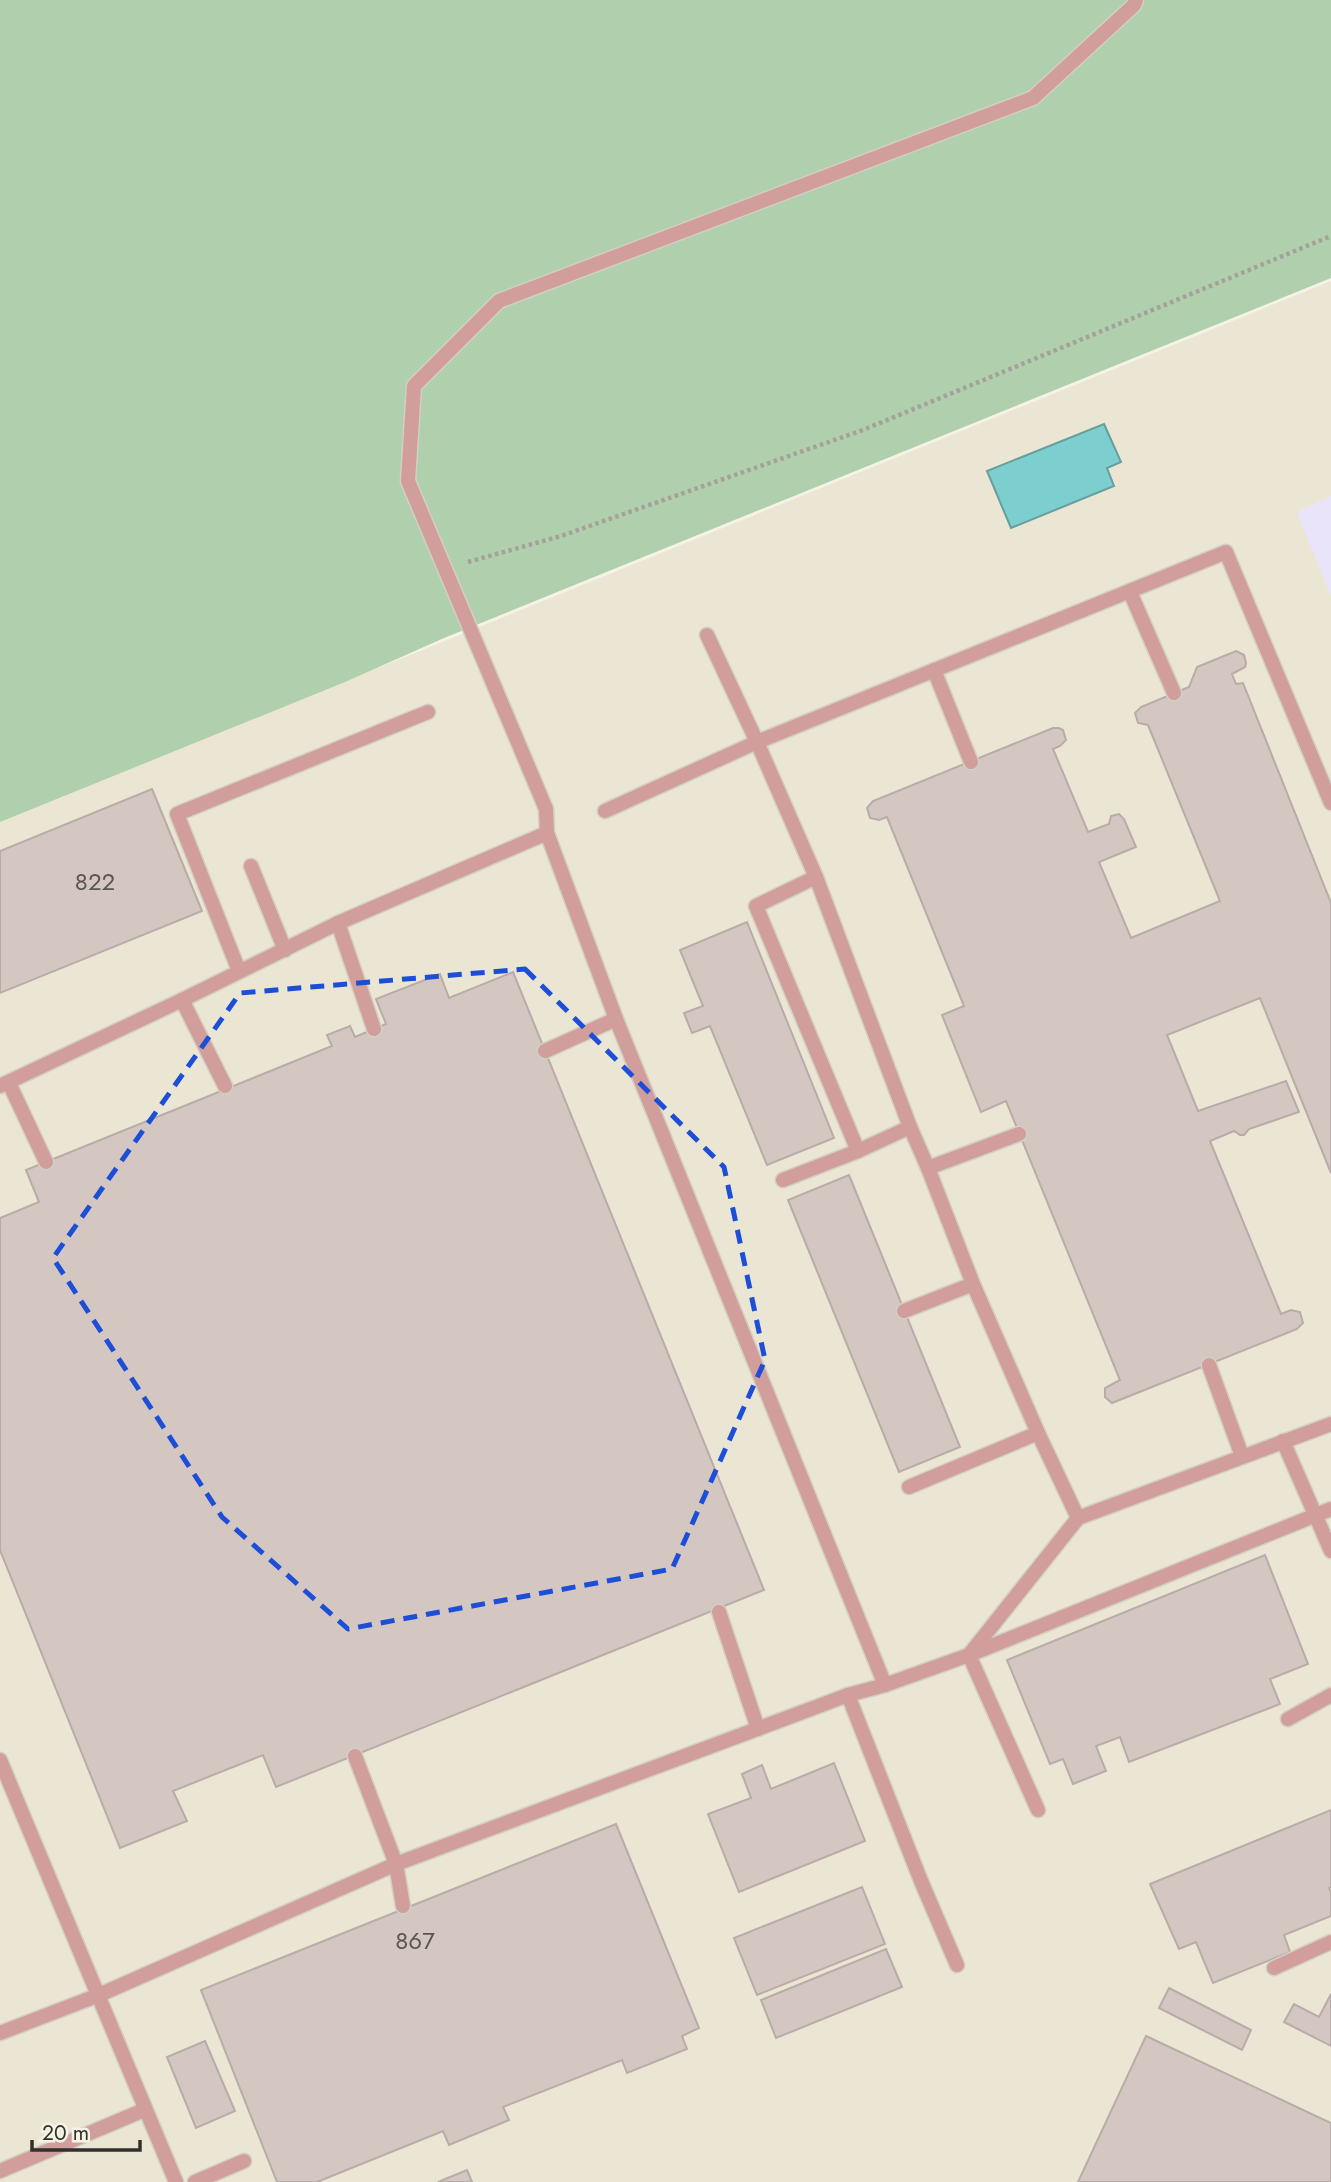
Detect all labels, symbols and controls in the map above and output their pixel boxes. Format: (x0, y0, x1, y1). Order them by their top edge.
house number: 822 (75, 864, 115, 899)
house number: 867 (395, 1923, 435, 1958)
scale bar (32, 2108, 140, 2152)
text: 20 m (42, 2118, 89, 2148)

